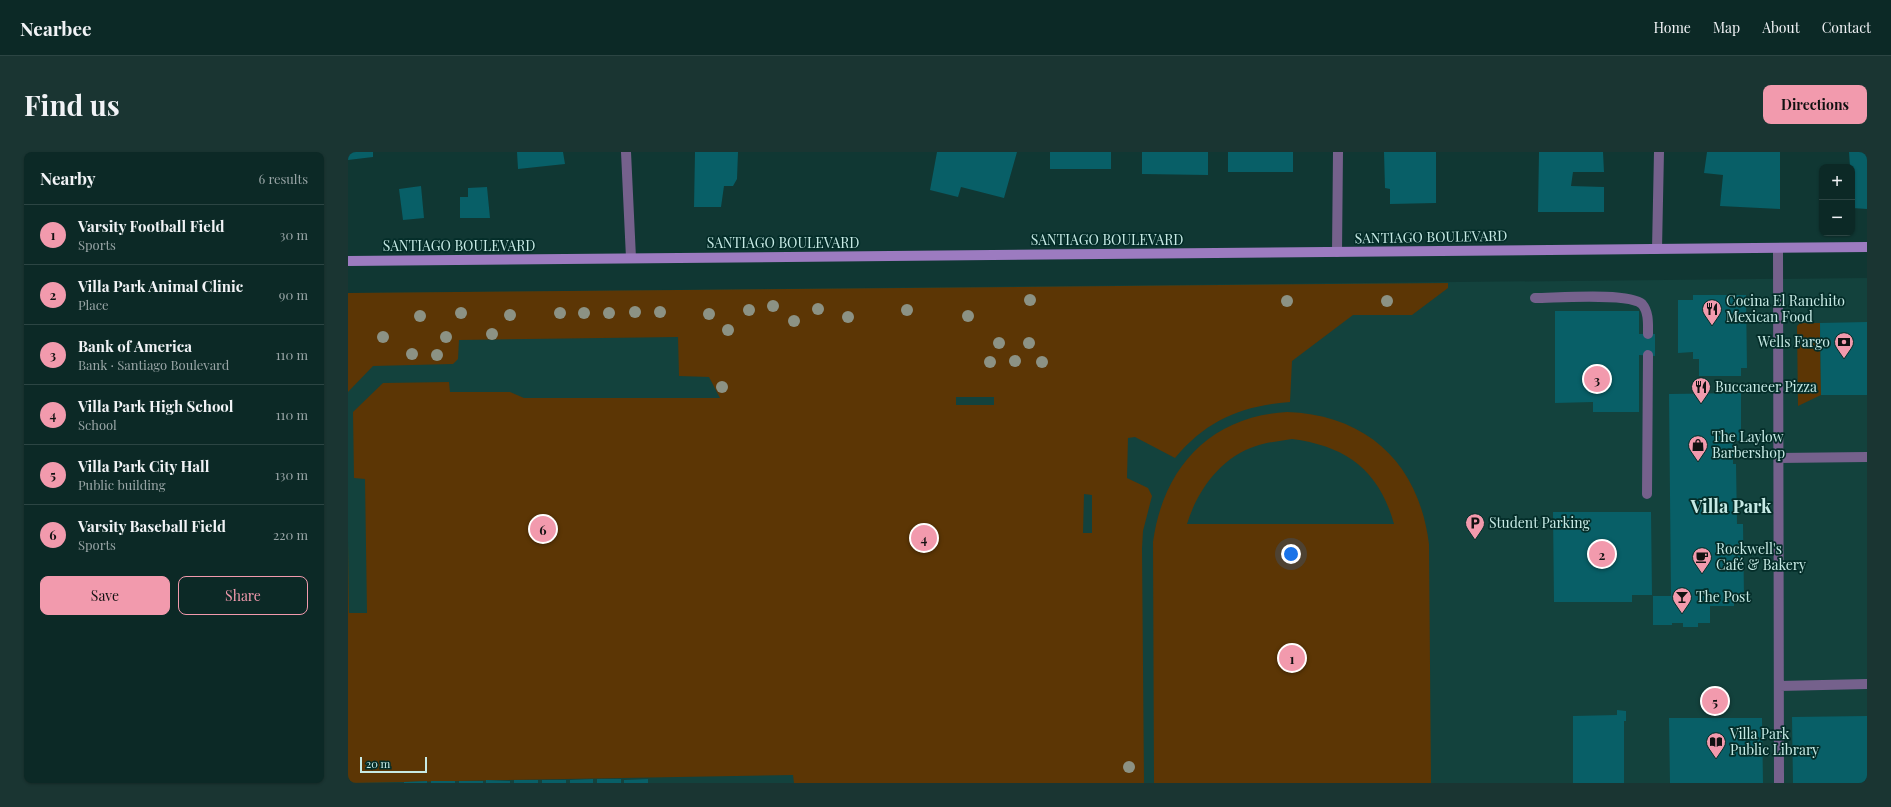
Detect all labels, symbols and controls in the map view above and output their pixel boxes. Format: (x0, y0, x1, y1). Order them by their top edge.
text: Nearbee (20, 15, 92, 41)
text: Home (1653, 18, 1691, 37)
text: Map (1713, 18, 1740, 37)
text: About (1762, 18, 1800, 37)
text: Contact (1822, 18, 1871, 37)
button: Directions (1763, 85, 1867, 124)
text: Find us (24, 86, 120, 123)
map controls (1819, 164, 1855, 236)
button: + (1819, 164, 1855, 200)
text: Nearby (40, 167, 95, 189)
text: 6 results (258, 170, 308, 187)
button: − (1819, 200, 1855, 236)
text: Varsity Football Field (78, 216, 224, 236)
text: 1 (51, 226, 55, 243)
text: 30 m (280, 226, 308, 243)
street label: SANTIAGO BOULEVARD (1354, 226, 1508, 247)
street label: SANTIAGO BOULEVARD (1031, 230, 1183, 249)
street label: SANTIAGO BOULEVARD (707, 233, 859, 252)
text: Sports (78, 236, 116, 253)
street label: SANTIAGO BOULEVARD (383, 236, 535, 255)
text: Villa Park Animal Clinic (78, 276, 243, 296)
text: 2 (50, 286, 56, 303)
text: 90 m (279, 286, 308, 303)
place label: Cocina El Ranchito Mexican Food (1726, 291, 1845, 326)
text: Place (78, 296, 109, 313)
restaurant icon: Cocina El Ranchito Mexican Food (1701, 298, 1723, 326)
bank icon: Wells Fargo (1833, 331, 1855, 359)
place label: Wells Fargo (1757, 332, 1830, 351)
text: Bank of America (78, 336, 192, 356)
text: 3 (50, 346, 56, 363)
text: 110 m (276, 346, 308, 363)
text: Bank · Santiago Boulevard (78, 356, 229, 373)
pin: 3 (1584, 364, 1610, 394)
restaurant icon: Buccaneer Pizza (1690, 376, 1712, 404)
place label: Buccaneer Pizza (1715, 377, 1817, 396)
text: Villa Park High School (78, 396, 233, 416)
text: 4 (50, 406, 56, 423)
text: 110 m (276, 406, 308, 423)
text: School (78, 416, 117, 433)
place label: The Laylow Barbershop (1712, 427, 1785, 462)
shop icon: The Laylow Barbershop (1687, 434, 1709, 462)
text: Villa Park City Hall (78, 456, 209, 476)
text: 5 (50, 466, 56, 483)
text: 130 m (275, 466, 308, 483)
text: Public building (78, 476, 166, 493)
district label: Villa Park (1689, 494, 1772, 518)
parking icon: Student Parking (1464, 512, 1486, 540)
place label: Student Parking (1489, 513, 1590, 532)
pin: 6 (530, 514, 556, 544)
text: Varsity Baseball Field (78, 516, 226, 536)
pin: 4 (911, 523, 937, 553)
text: 6 (49, 526, 57, 543)
text: 220 m (273, 526, 308, 543)
text: Sports (78, 536, 116, 553)
pin: 2 (1589, 539, 1615, 569)
place label: Rockwell's Café & Bakery (1716, 539, 1806, 574)
your location (1281, 544, 1301, 564)
cafe icon: Rockwell's Café & Bakery (1691, 546, 1713, 574)
button: Save (40, 576, 170, 615)
button: Share (178, 576, 308, 615)
bar icon: The Post (1671, 586, 1693, 614)
place label: The Post (1696, 587, 1751, 606)
pin: 1 (1279, 643, 1305, 673)
pin: 5 (1702, 686, 1728, 716)
place label: Villa Park Public Library (1729, 724, 1819, 759)
library icon: Villa Park Public Library (1705, 731, 1727, 759)
scale bar (360, 755, 427, 774)
text: 20 m (366, 756, 390, 771)

